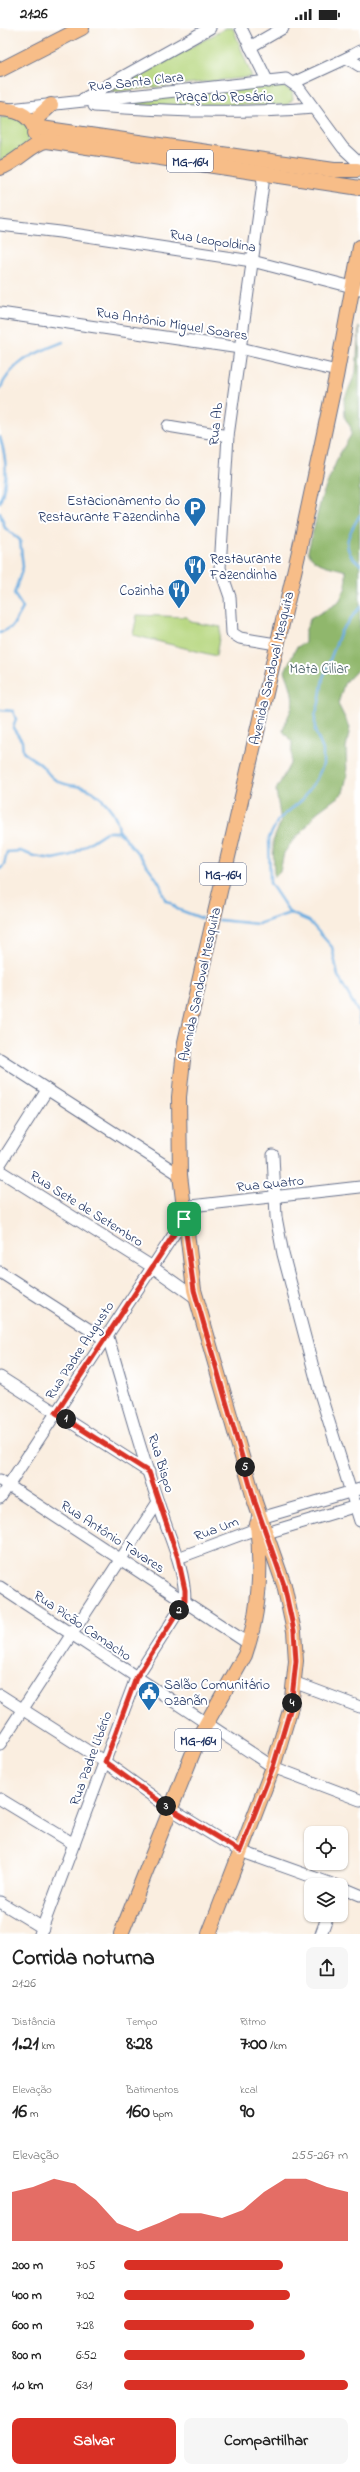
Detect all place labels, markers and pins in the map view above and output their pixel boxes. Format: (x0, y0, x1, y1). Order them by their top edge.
place label: Estacionamento do Restaurante Fazendinha (38, 491, 180, 528)
parking icon: Estacionamento do Restaurante Fazendinha (182, 495, 208, 528)
place label: Restaurante Fazendinha (209, 549, 282, 586)
restaurant icon: Restaurante Fazendinha (182, 553, 208, 586)
restaurant icon: Cozinha (166, 577, 192, 610)
place label: Cozinha (120, 581, 164, 602)
pin (167, 1202, 201, 1236)
pin: 1 (56, 1409, 76, 1429)
pin: 5 (235, 1457, 255, 1477)
pin: 2 (169, 1600, 189, 1620)
place label: Salão Comunitário Ozanãn (164, 1675, 270, 1712)
public building icon: Salão Comunitário Ozanãn (136, 1679, 162, 1712)
pin: 4 (282, 1693, 302, 1713)
pin: 3 (156, 1796, 176, 1816)

